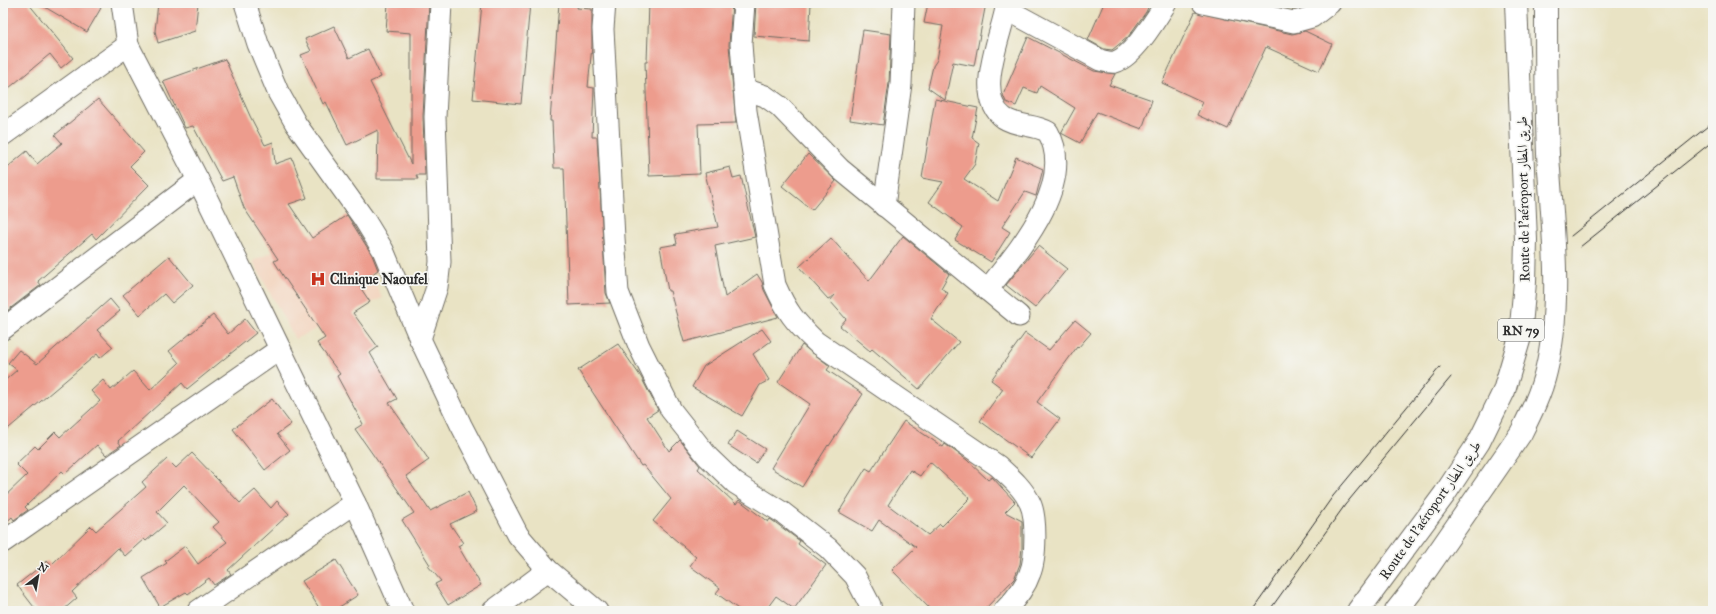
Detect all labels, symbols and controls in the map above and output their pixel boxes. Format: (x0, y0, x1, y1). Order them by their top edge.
street label: Route de l'aéroport طريق المطار (1514, 116, 1533, 282)
hospital icon: Clinique Naoufel (309, 270, 327, 288)
place label: Clinique Naoufel (330, 271, 429, 289)
road number: RN 79 (1498, 319, 1544, 341)
street label: Route de l'aéroport طريق المطار (1376, 437, 1485, 583)
north arrow (18, 556, 58, 596)
text: N (36, 560, 51, 576)

